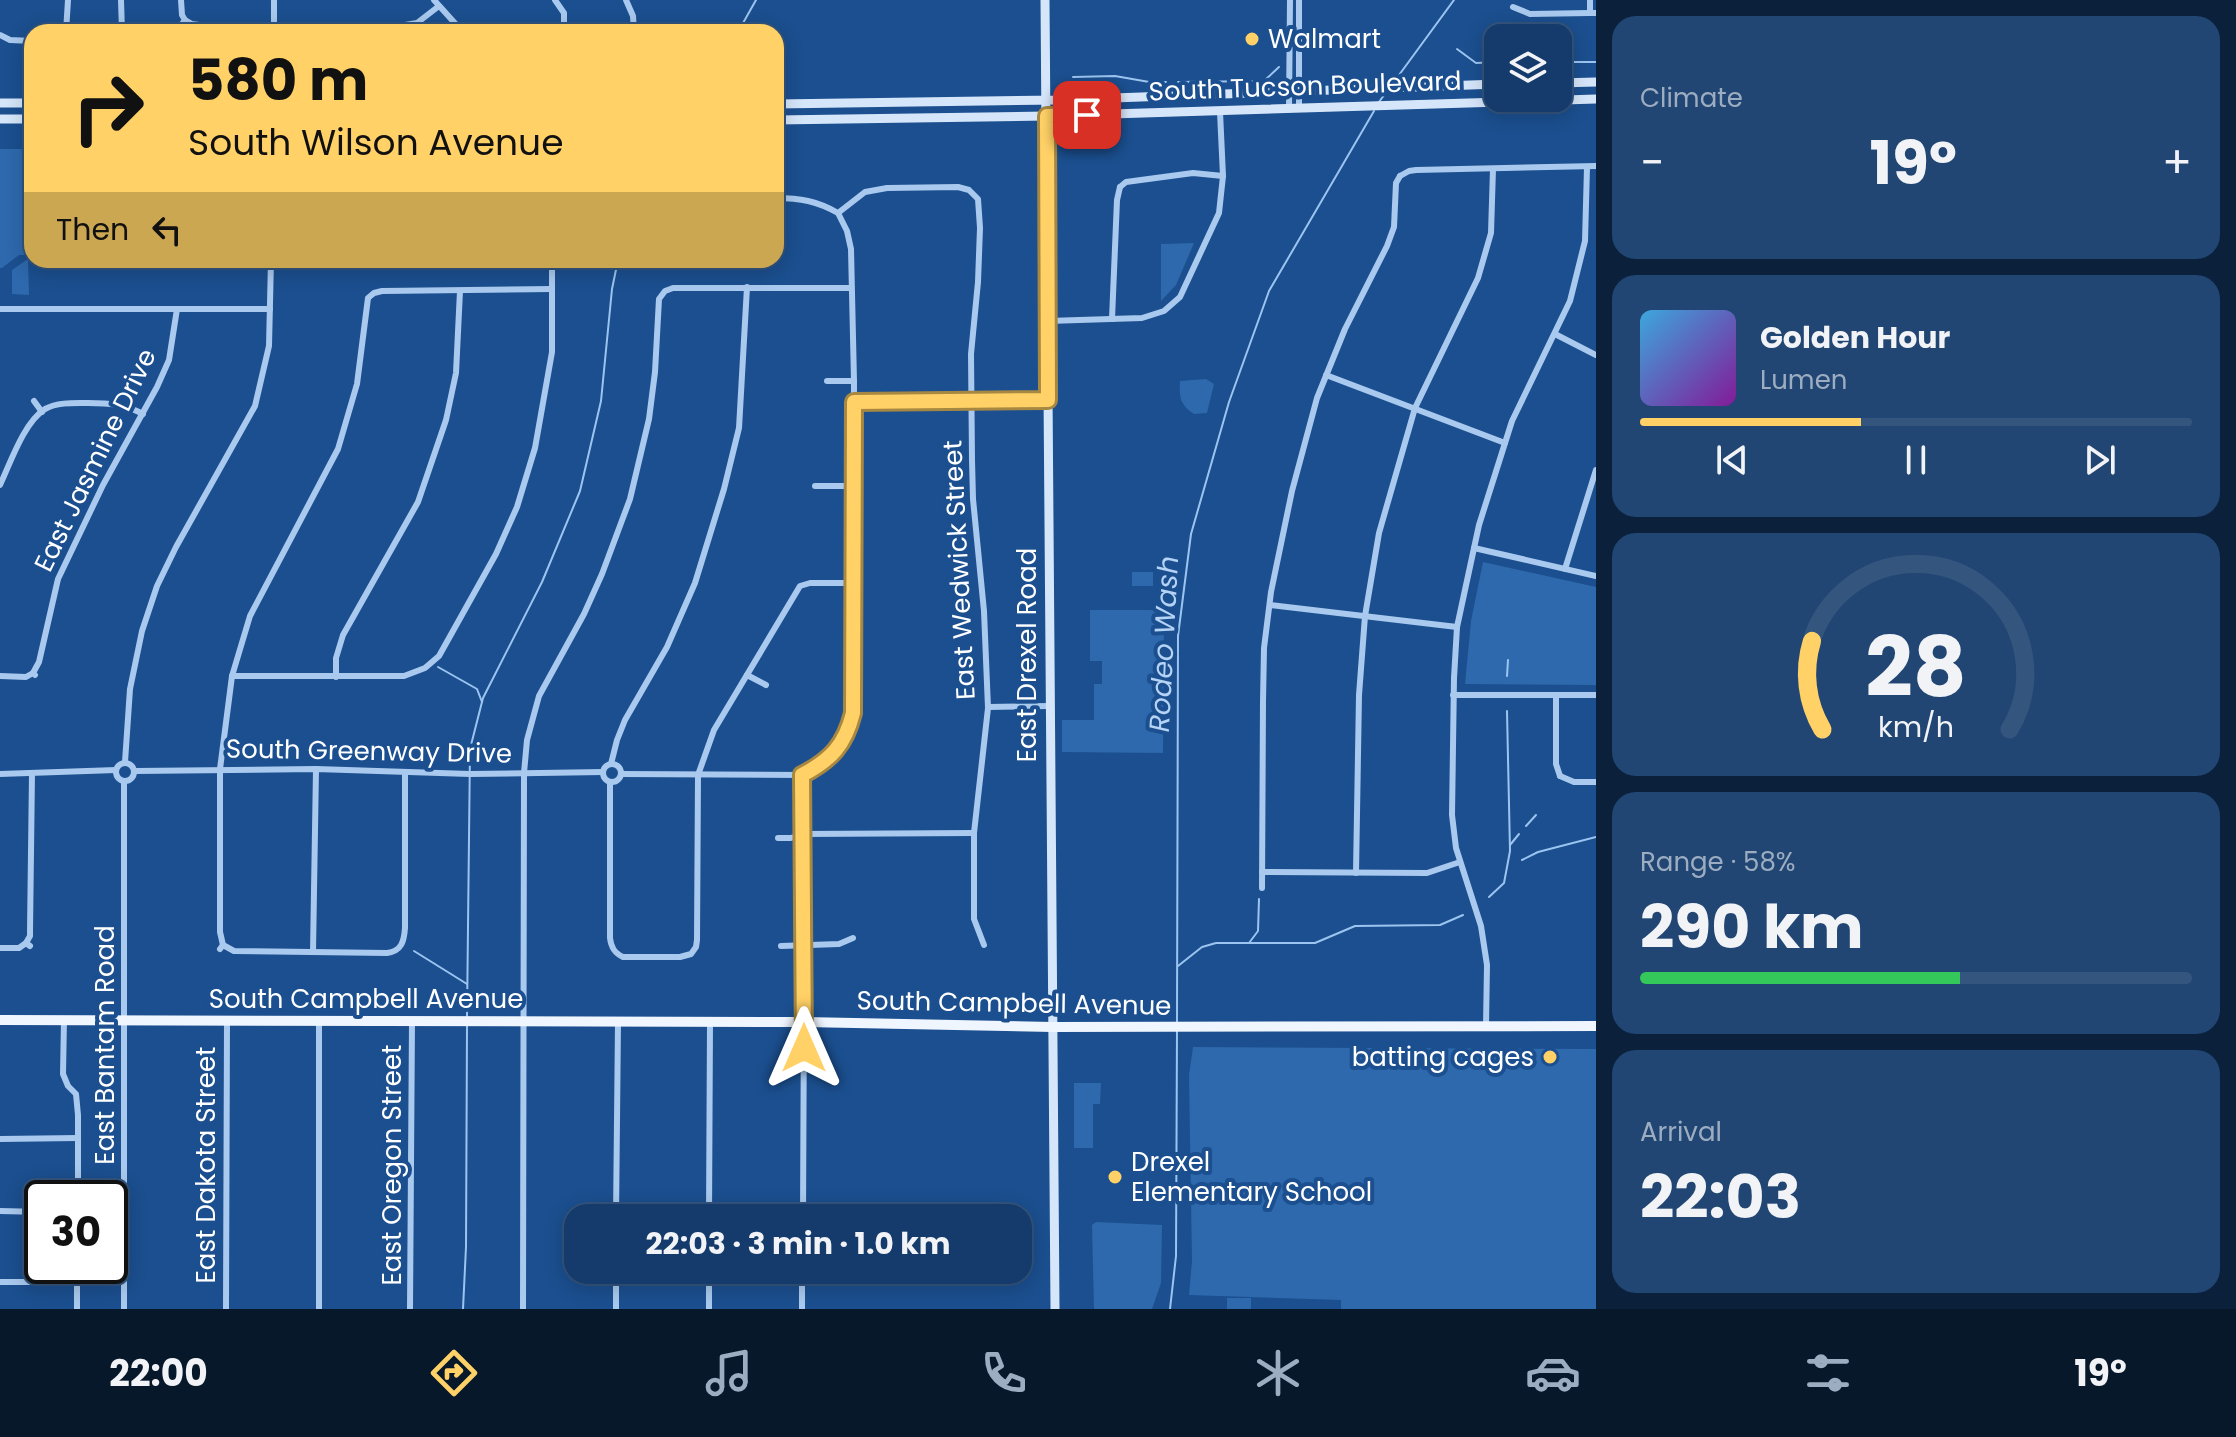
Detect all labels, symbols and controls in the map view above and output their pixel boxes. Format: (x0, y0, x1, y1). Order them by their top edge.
place label: Walmart (1268, 21, 1381, 57)
map controls (1484, 24, 1572, 112)
button: layers (1484, 24, 1572, 112)
marker: Walmart (1243, 30, 1261, 48)
text: 580 m (188, 41, 368, 120)
icon: right (56, 56, 160, 160)
street label: South Tucson Boulevard (1148, 63, 1462, 109)
text: Climate (1640, 80, 1743, 116)
pin (1053, 81, 1121, 149)
icon: arrive (1065, 93, 1109, 137)
text: South Wilson Avenue (188, 117, 563, 168)
text: 19° (1869, 121, 1957, 205)
text: − (1640, 132, 1664, 193)
text: + (2162, 132, 2192, 193)
text: Then (56, 208, 129, 251)
icon: left (145, 208, 189, 252)
text: Golden Hour (1760, 316, 1950, 359)
street label: East Jasmine Drive (25, 343, 165, 577)
text: Lumen (1760, 362, 1847, 398)
icon: previous (1710, 438, 1754, 482)
icon: pause (1894, 438, 1938, 482)
icon: next (2078, 438, 2122, 482)
street label: East Wedwick Street (934, 439, 984, 701)
street label: East Drexel Road (1009, 548, 1045, 762)
water label: Rodeo Wash (1140, 555, 1188, 733)
text: 28 (1865, 609, 1967, 725)
text: km/h (1878, 708, 1954, 748)
street label: South Greenway Drive (226, 731, 512, 771)
text: Range · 58% (1640, 844, 1796, 880)
text: 290 km (1640, 885, 1864, 969)
street label: East Bantam Road (87, 925, 123, 1165)
street label: South Campbell Avenue (209, 981, 523, 1017)
street label: South Campbell Avenue (856, 982, 1172, 1024)
position arrow (762, 1006, 846, 1090)
place label: batting cages (1352, 1039, 1534, 1075)
street label: East Oregon Street (374, 1044, 410, 1286)
street label: East Dakota Street (188, 1047, 224, 1284)
marker: batting cages (1541, 1048, 1559, 1066)
text: Arrival (1640, 1114, 1722, 1150)
place label: Drexel Elementary School (1131, 1144, 1372, 1210)
text: 22:03 (1640, 1155, 1801, 1239)
marker: Drexel Elementary School (1106, 1168, 1124, 1186)
speed limit sign: 30 (24, 1180, 128, 1284)
text: 22:03 · 3 min · 1.0 km (645, 1222, 951, 1265)
icon: directions (426, 1345, 482, 1401)
icon: music (701, 1345, 757, 1401)
icon: phone (976, 1345, 1032, 1401)
icon: climate (1250, 1345, 1306, 1401)
icon: car (1525, 1345, 1581, 1401)
icon: filters (1800, 1345, 1856, 1401)
text: 22:00 (109, 1348, 208, 1399)
text: 19° (2074, 1348, 2127, 1399)

